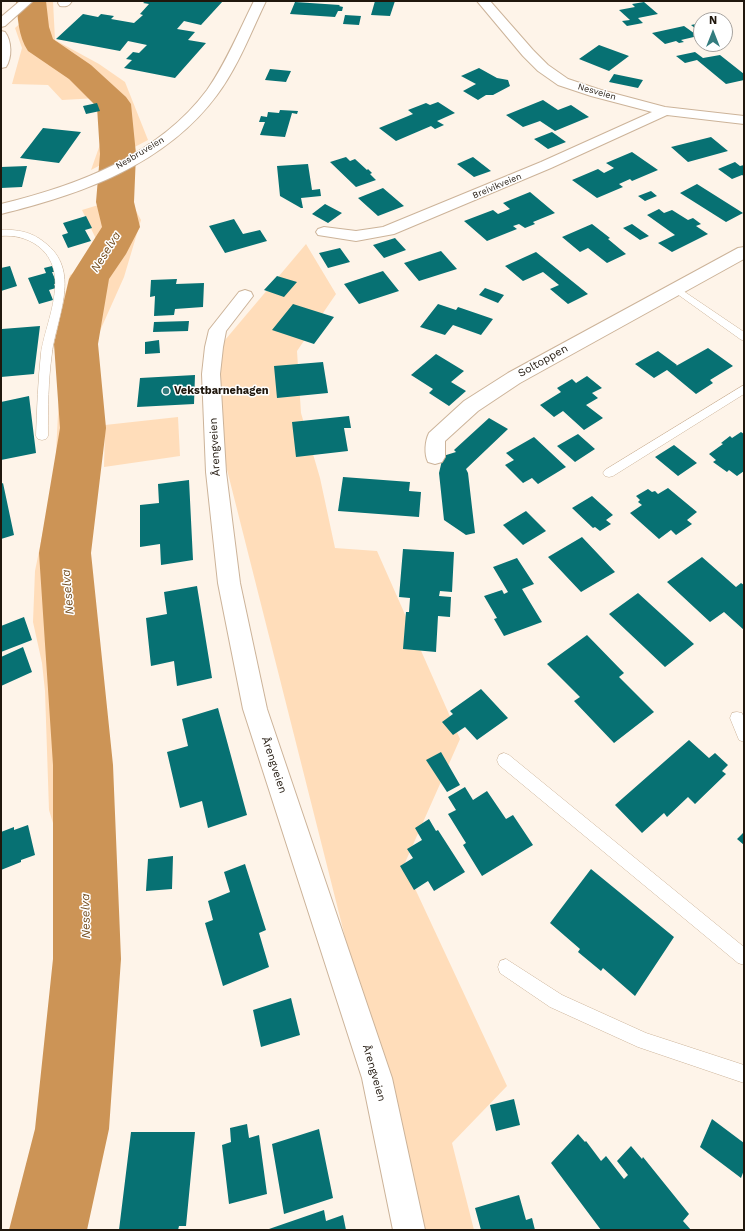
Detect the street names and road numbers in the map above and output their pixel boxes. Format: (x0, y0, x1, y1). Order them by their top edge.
street label: Nesveien (577, 81, 617, 103)
street label: Nesbruveien (114, 134, 166, 172)
street label: Breivikveien (471, 171, 523, 201)
street label: Soltoppen (516, 342, 570, 380)
street label: Årengveien (207, 417, 223, 477)
street label: Årengveien (259, 735, 289, 795)
street label: Årengveien (360, 1043, 388, 1103)

